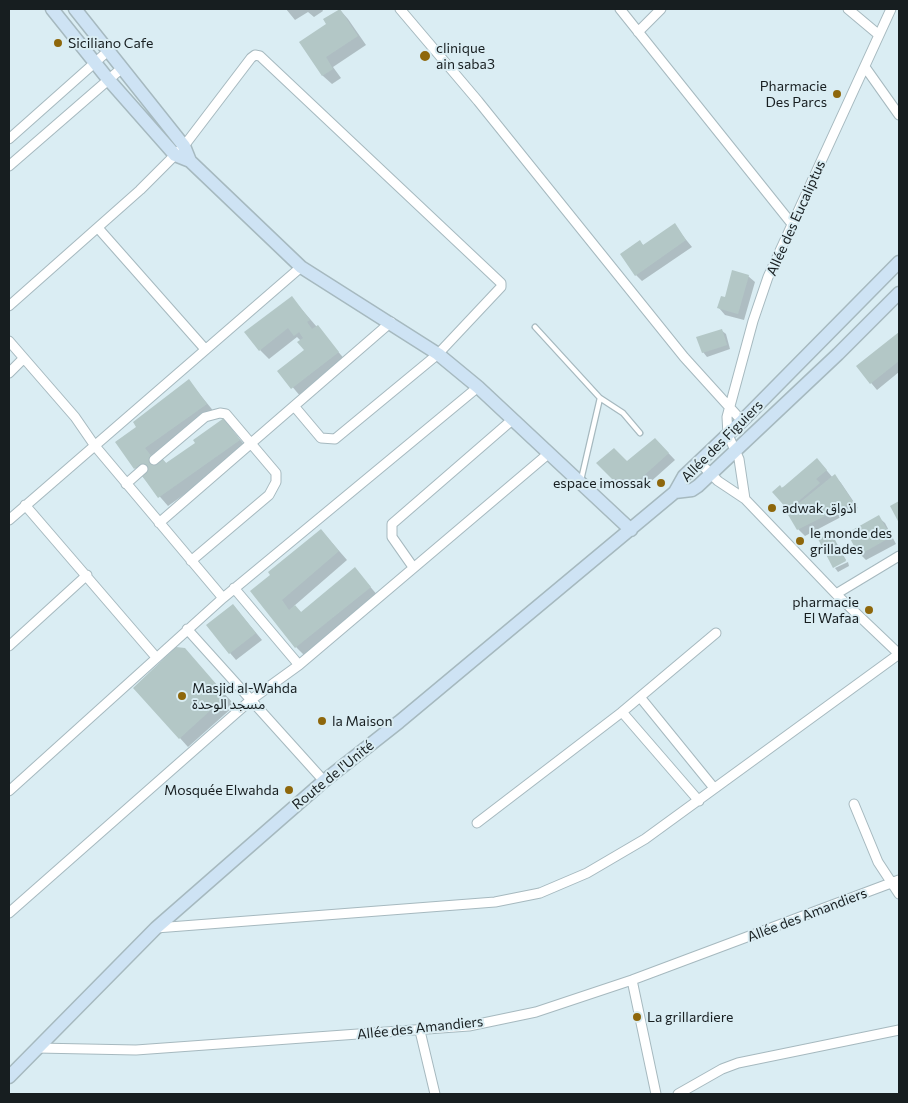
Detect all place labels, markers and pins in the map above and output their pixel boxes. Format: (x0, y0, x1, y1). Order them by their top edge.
place label: Siciliano Cafe (68, 35, 153, 51)
marker: Siciliano Cafe (52, 37, 64, 49)
place label: clinique ain saba3 (436, 40, 495, 72)
marker: clinique ain saba3 (418, 49, 432, 63)
place label: Pharmacie Des Parcs (760, 78, 827, 110)
marker: Pharmacie Des Parcs (831, 88, 843, 100)
place label: espace imossak (553, 475, 651, 491)
marker: espace imossak (655, 477, 667, 489)
place label: adwak اذواق (782, 500, 857, 516)
marker: adwak اذواق (766, 502, 778, 514)
place label: le monde des grillades (810, 525, 892, 558)
marker: le monde des grillades (794, 535, 806, 547)
place label: pharmacie El Wafaa (792, 594, 859, 626)
marker: pharmacie El Wafaa (863, 604, 875, 616)
place label: Masjid al-Wahda مسجد الوحدة (192, 680, 297, 712)
marker: Masjid al-Wahda مسجد الوحدة (176, 690, 188, 702)
place label: la Maison (332, 713, 393, 729)
marker: la Maison (316, 715, 328, 727)
place label: Mosquée Elwahda (164, 782, 279, 798)
marker: Mosquée Elwahda (283, 784, 295, 796)
place label: La grillardiere (647, 1009, 733, 1025)
marker: La grillardiere (631, 1011, 643, 1023)

